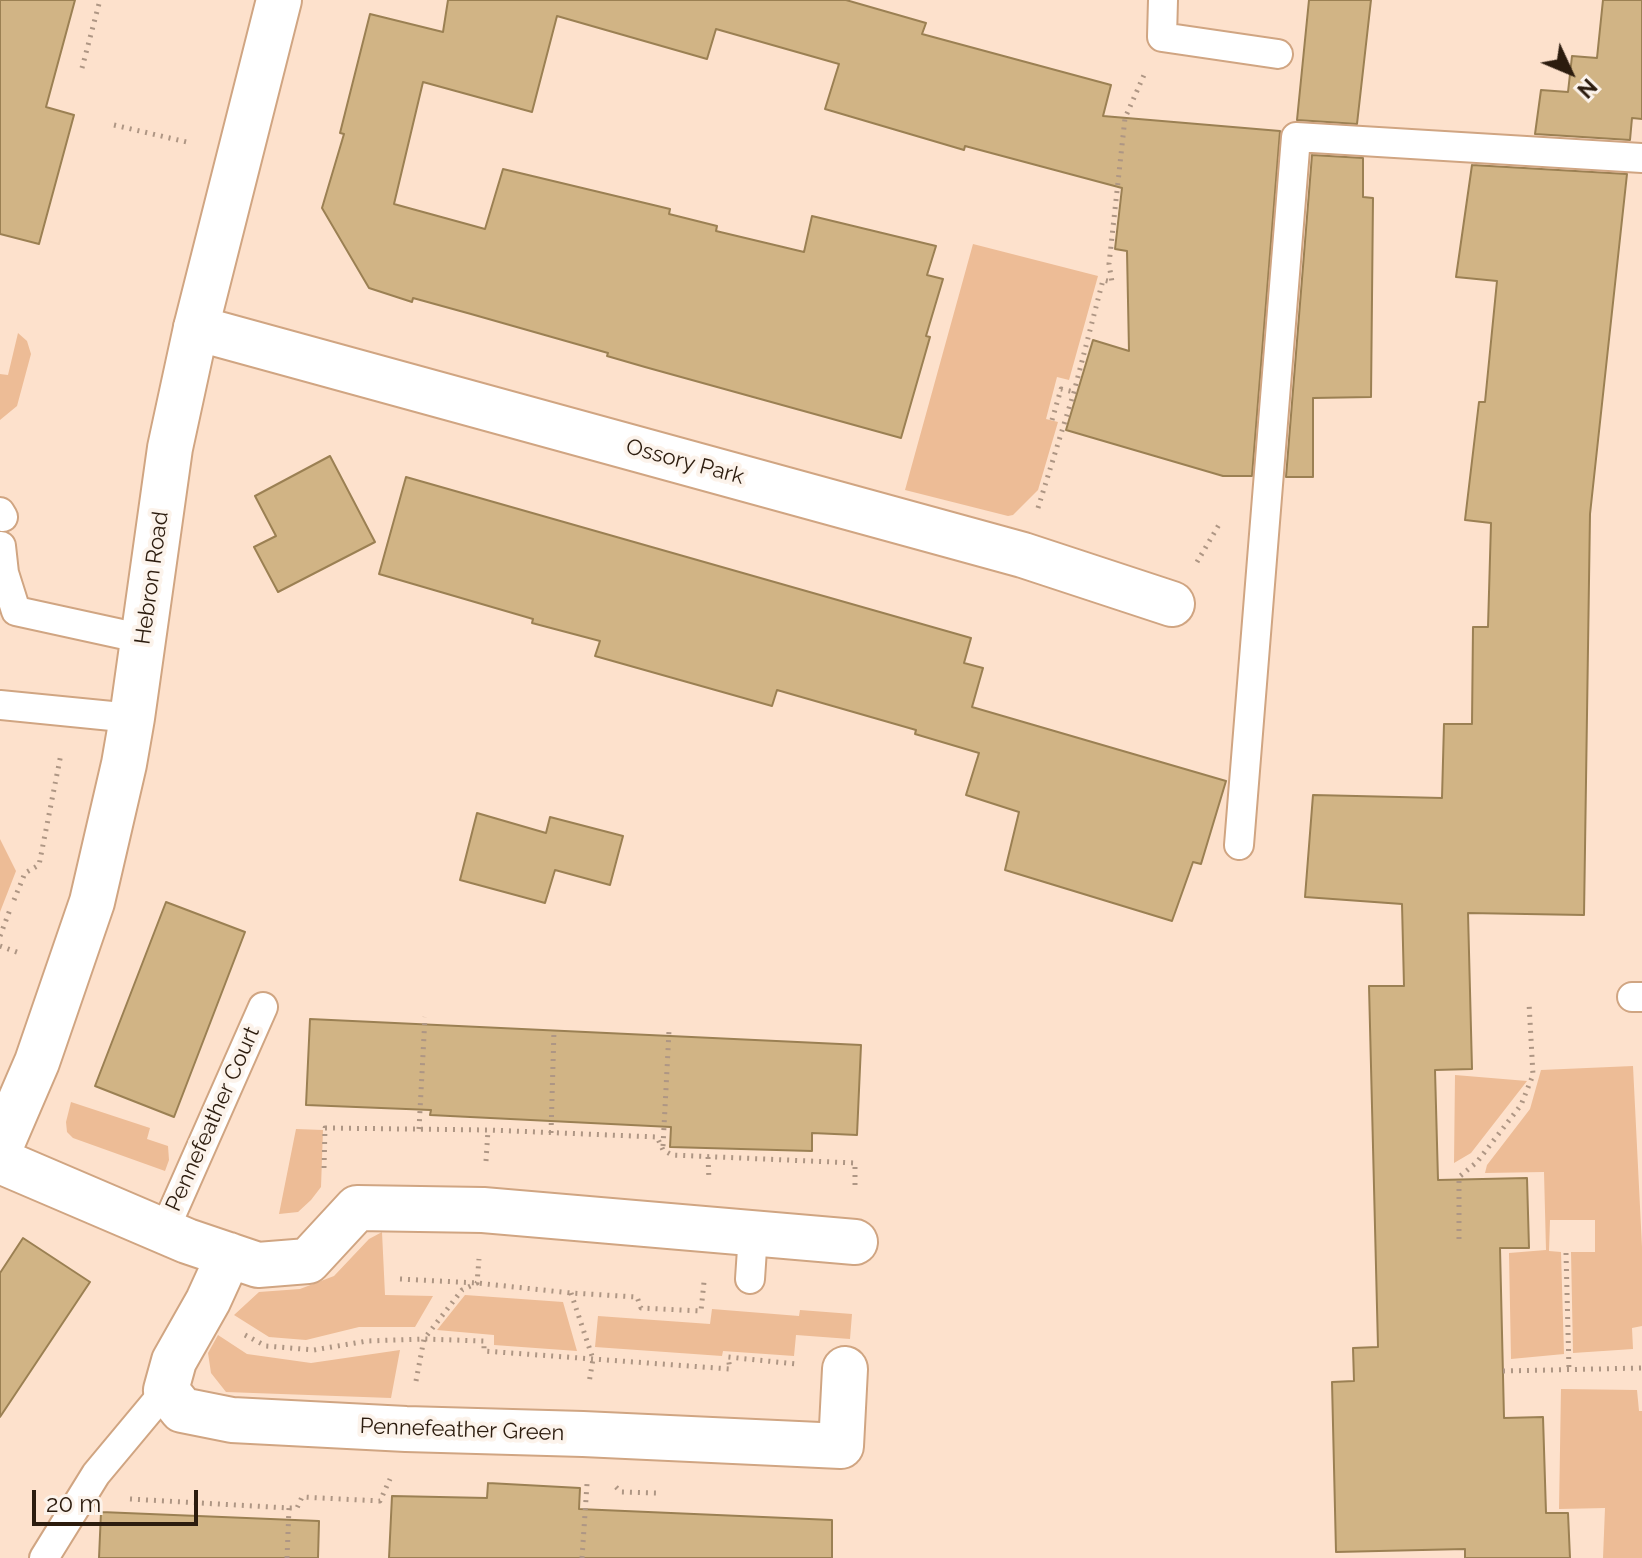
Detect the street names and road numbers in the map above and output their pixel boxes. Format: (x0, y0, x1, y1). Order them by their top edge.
street label: Ossory Park (623, 434, 747, 490)
street label: Hebron Road (130, 510, 174, 646)
street label: Pennefeather Court (160, 1023, 266, 1215)
street label: Pennefeather Green (359, 1413, 565, 1447)

